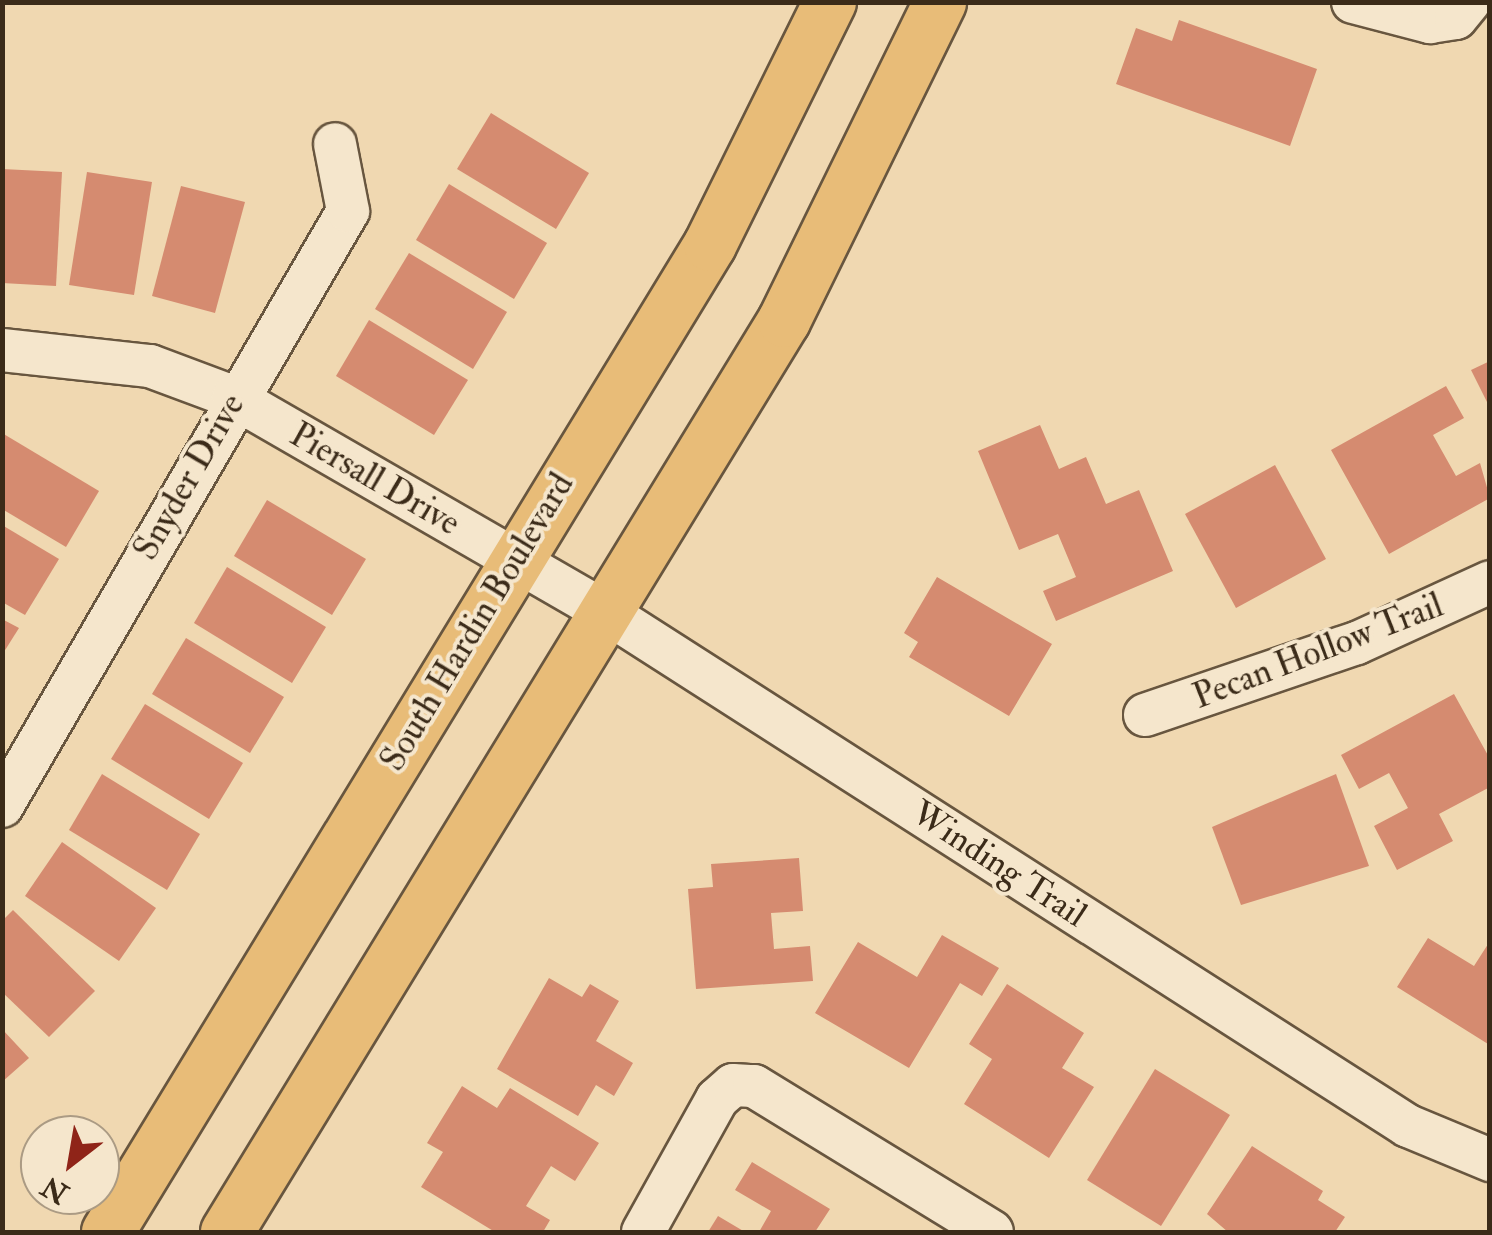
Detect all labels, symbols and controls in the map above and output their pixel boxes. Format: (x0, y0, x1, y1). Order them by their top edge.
street label: Snyder Drive (125, 387, 253, 567)
street label: Piersall Drive (283, 414, 467, 544)
street label: South Hardin Boulevard (371, 465, 583, 779)
street label: Pecan Hollow Trail (1187, 584, 1449, 718)
street label: Winding Trail (904, 792, 1094, 936)
north arrow (20, 1115, 120, 1215)
text: N (36, 1168, 75, 1211)

